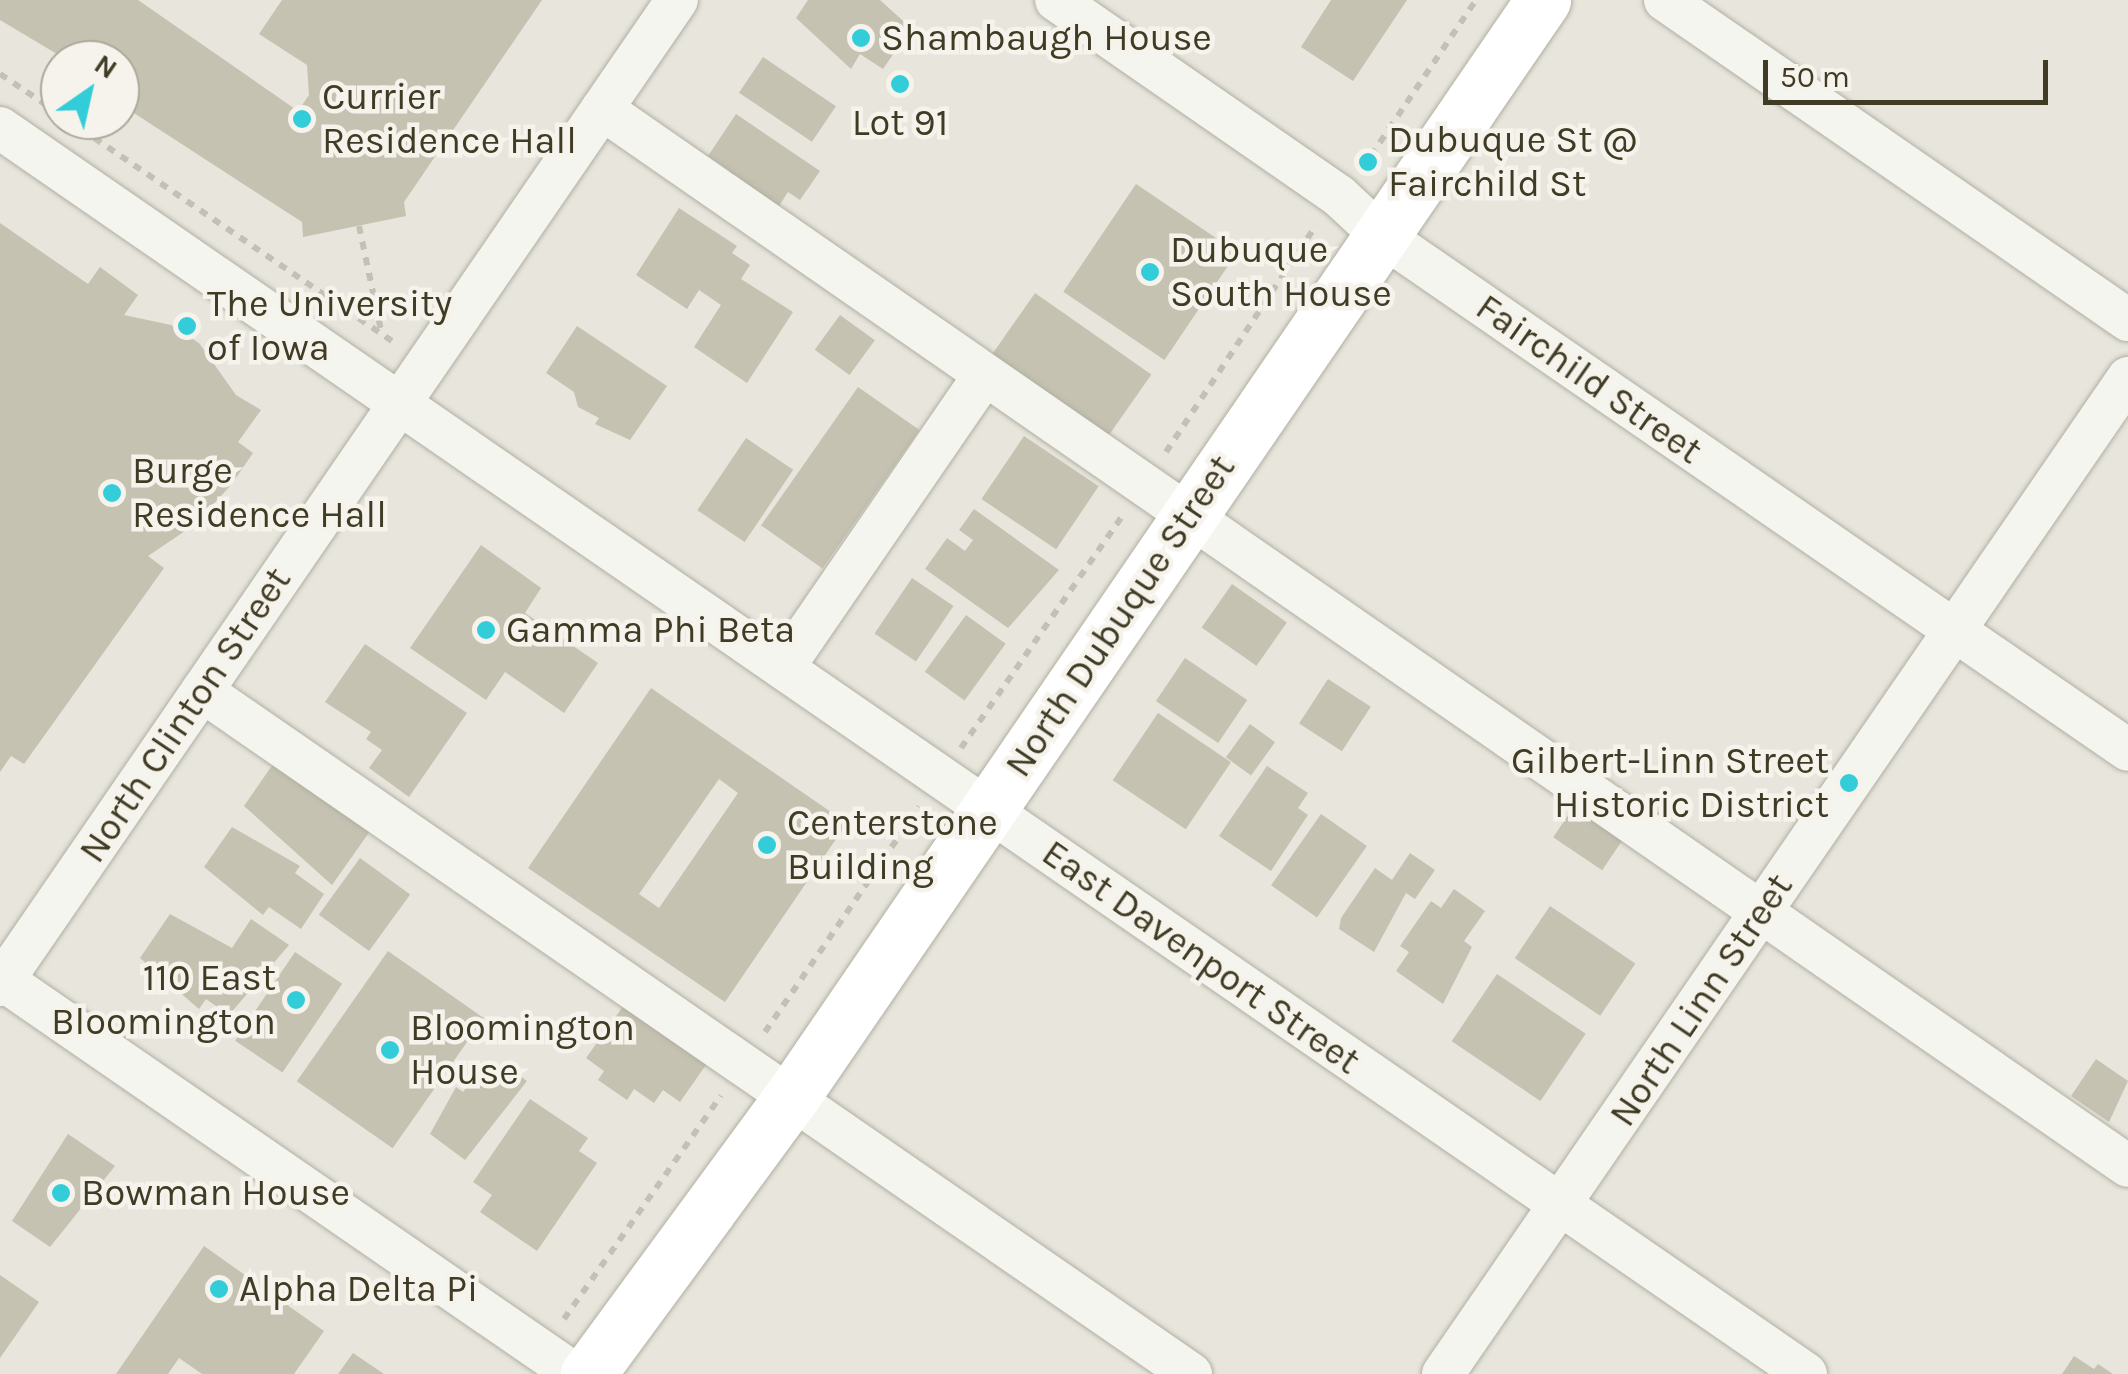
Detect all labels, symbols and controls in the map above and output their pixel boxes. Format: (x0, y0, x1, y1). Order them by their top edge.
place label: Shambaugh House (881, 15, 1212, 61)
marker: Shambaugh House (850, 27, 872, 49)
north arrow (40, 40, 140, 140)
scale bar (1768, 40, 2053, 102)
text: N (88, 47, 123, 86)
text: 50 m (1780, 59, 1850, 95)
marker: Lot 91 (889, 73, 911, 95)
place label: Currier Residence Hall (322, 74, 577, 163)
place label: Lot 91 (852, 100, 948, 146)
marker: Currier Residence Hall (291, 108, 313, 130)
place label: Dubuque St @ Fairchild St (1388, 117, 1637, 206)
marker: Dubuque St @ Fairchild St (1357, 151, 1379, 173)
place label: Dubuque South House (1170, 227, 1392, 316)
marker: Dubuque South House (1139, 261, 1161, 283)
place label: The University of Iowa (207, 281, 452, 370)
street label: Fairchild Street (1467, 284, 1711, 474)
marker: The University of Iowa (176, 315, 198, 337)
street label: North Dubuque Street (995, 446, 1245, 786)
place label: Burge Residence Hall (132, 448, 387, 538)
marker: Burge Residence Hall (101, 482, 123, 504)
street label: North Clinton Street (69, 559, 301, 871)
place label: Gamma Phi Beta (506, 607, 795, 653)
marker: Gamma Phi Beta (475, 619, 497, 641)
place label: Gilbert-Linn Street Historic District (1511, 738, 1829, 828)
marker: Gilbert-Linn Street Historic District (1838, 772, 1860, 794)
place label: Centerstone Building (787, 800, 998, 889)
street label: East Davenport Street (1033, 830, 1369, 1084)
marker: Centerstone Building (756, 834, 778, 856)
street label: North Linn Street (1600, 865, 1802, 1135)
place label: 110 East Bloomington (51, 955, 276, 1044)
marker: 110 East Bloomington (285, 989, 307, 1011)
place label: Bloomington House (410, 1005, 635, 1094)
marker: Bloomington House (379, 1039, 401, 1061)
place label: Bowman House (81, 1170, 350, 1216)
marker: Bowman House (50, 1182, 72, 1204)
place label: Alpha Delta Pi (239, 1266, 478, 1312)
marker: Alpha Delta Pi (208, 1278, 230, 1300)

